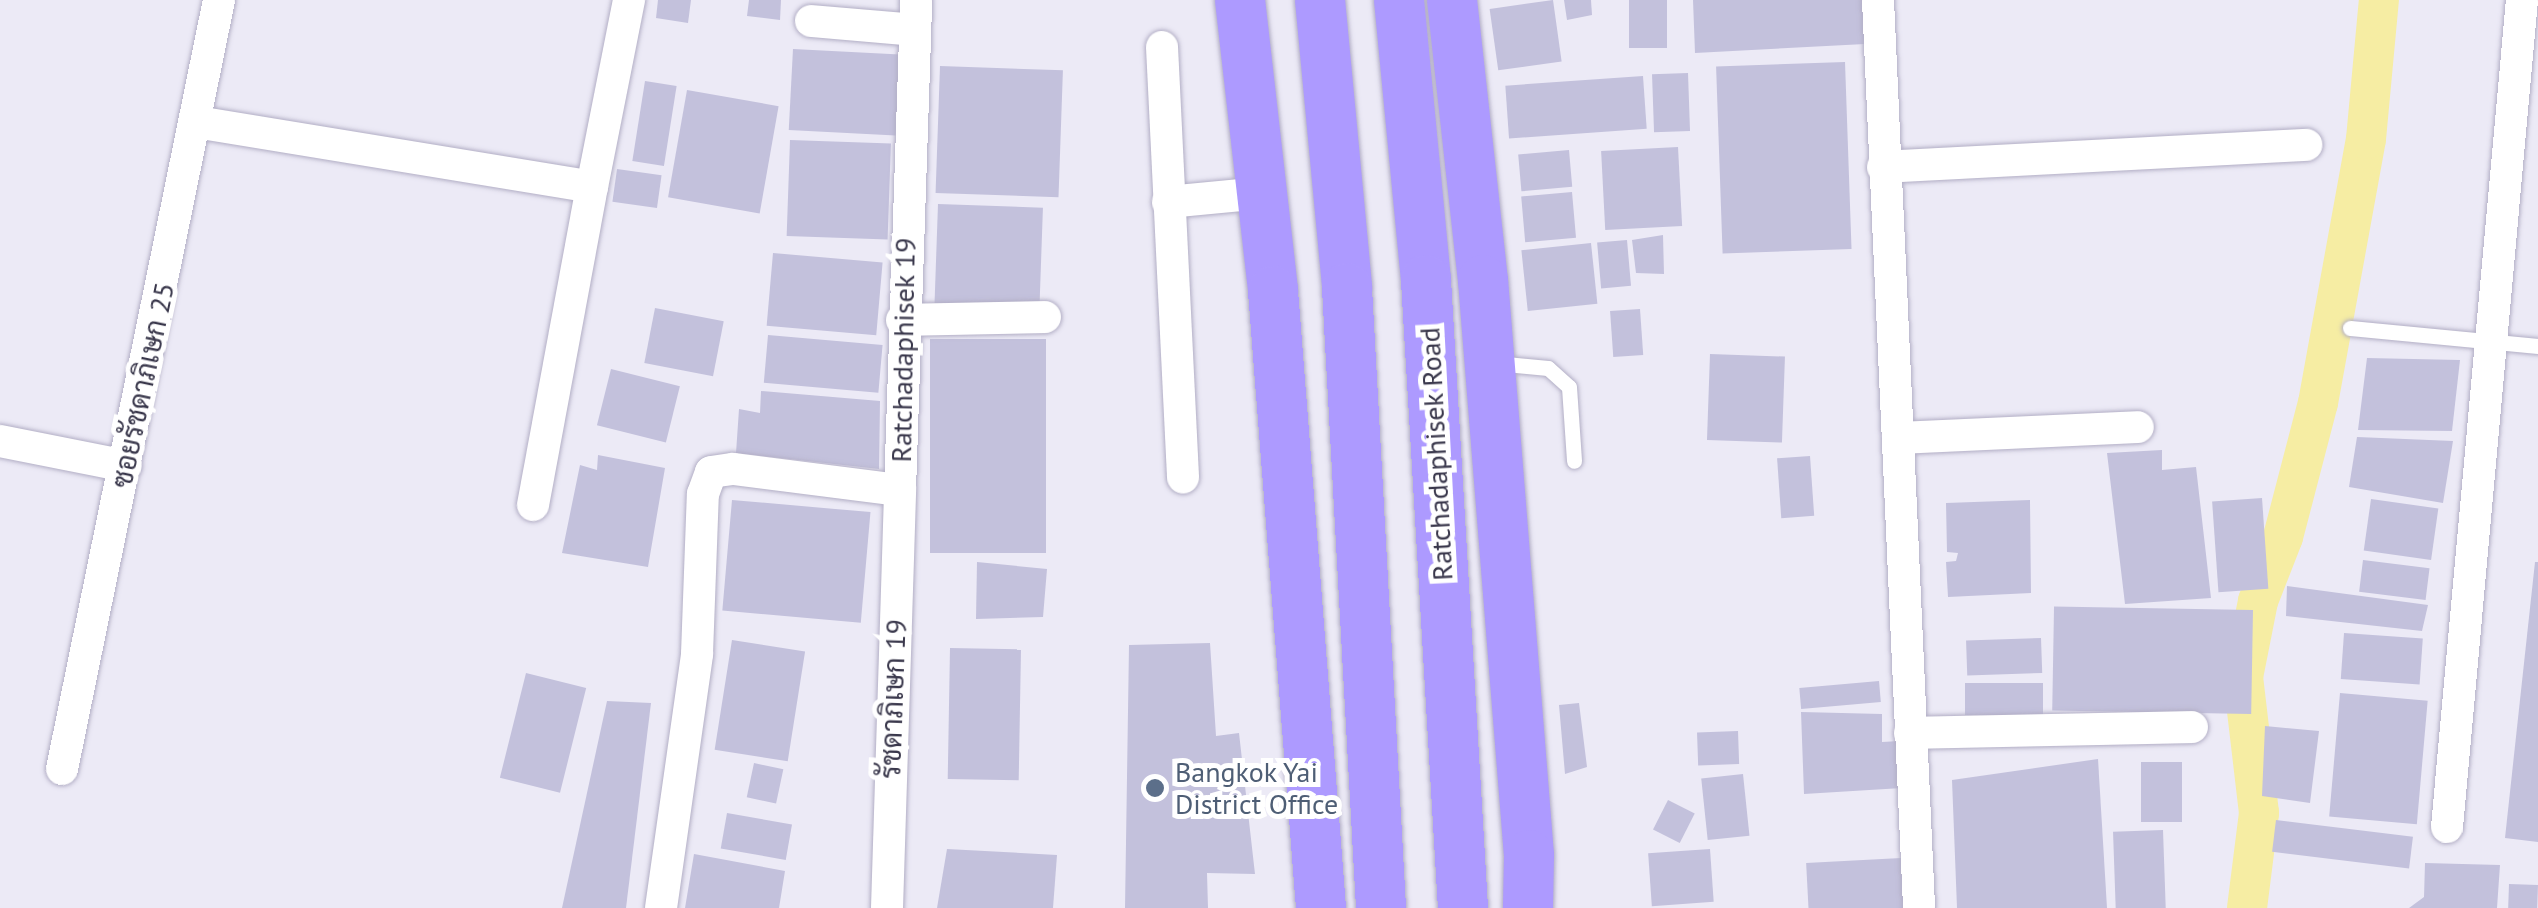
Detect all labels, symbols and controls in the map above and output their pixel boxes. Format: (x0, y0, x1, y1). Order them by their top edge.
street label: Ratchadaphisek 19 (884, 237, 922, 463)
street label: ซอยรัชดาภิเษก 25 (105, 279, 181, 491)
street label: Ratchadaphisek Road (1413, 326, 1459, 582)
street label: รัชดาภิเษก 19 (873, 619, 913, 779)
place label: Bangkok Yai District Office (1175, 755, 1338, 821)
marker: Bangkok Yai District Office (1144, 777, 1166, 799)

